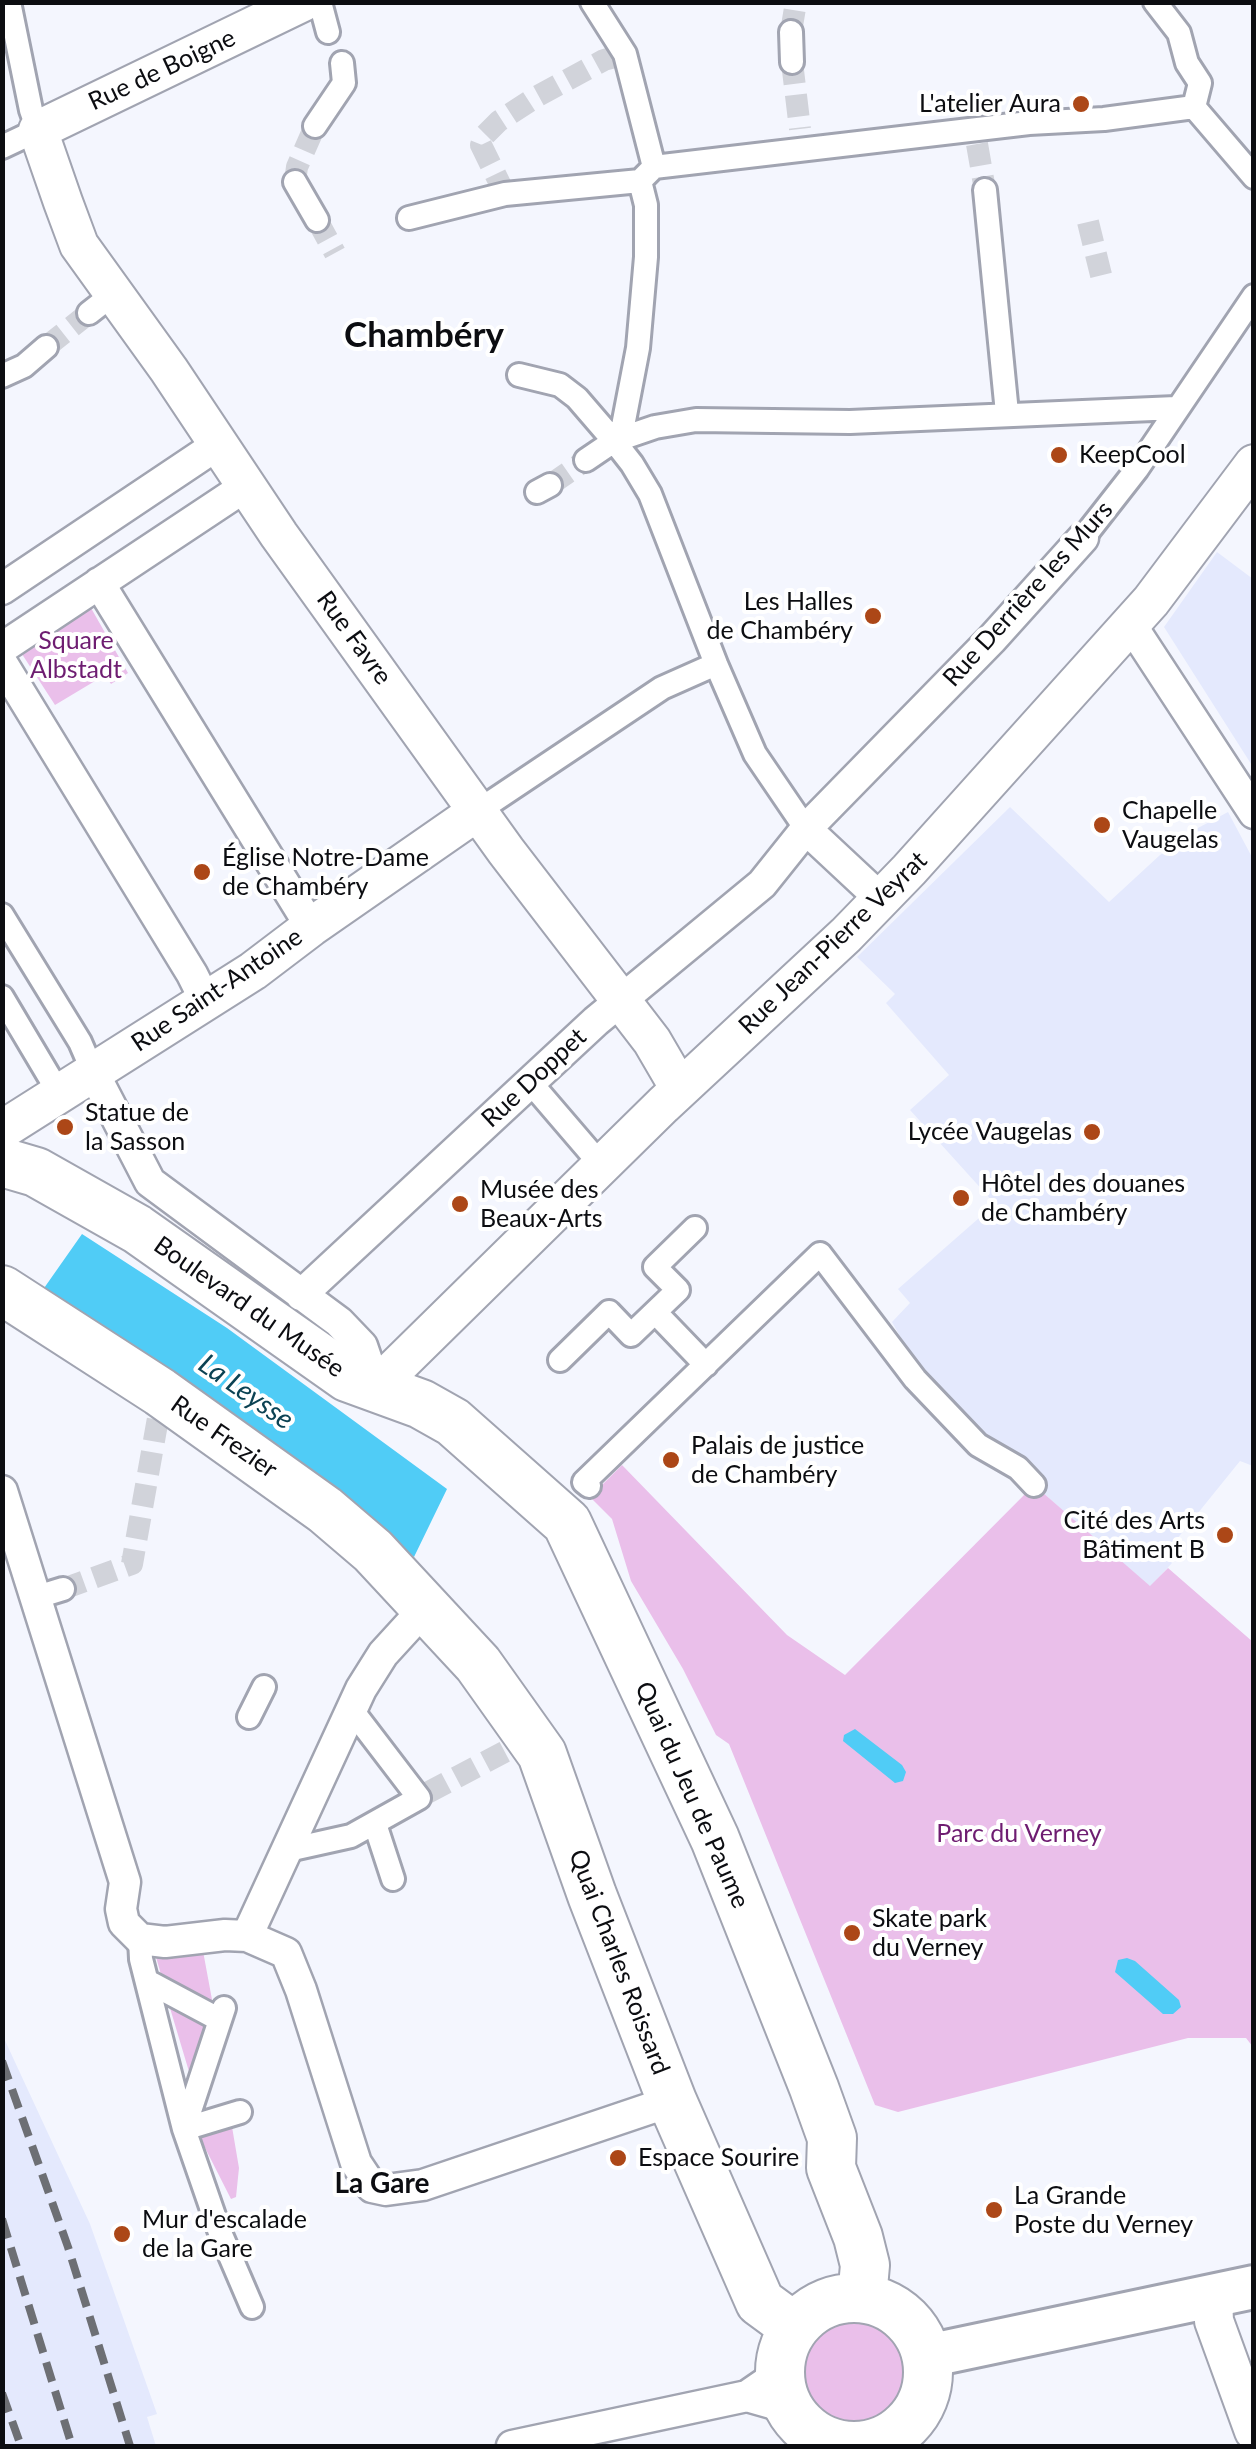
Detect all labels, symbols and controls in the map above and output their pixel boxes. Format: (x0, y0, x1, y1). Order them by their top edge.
street label: Rue de Boigne (84, 23, 240, 117)
place label: L'atelier Aura (919, 89, 1061, 119)
marker: L'atelier Aura (1070, 93, 1092, 115)
district label: Chambéry (344, 315, 504, 357)
place label: KeepCool (1079, 440, 1186, 470)
marker: KeepCool (1048, 444, 1070, 466)
street label: Rue Derrière les Murs (937, 495, 1119, 693)
street label: Rue Favre (310, 586, 398, 690)
place label: Les Halles de Chambéry (707, 587, 853, 646)
marker: Les Halles de Chambéry (862, 605, 884, 627)
park label: Square Albstadt (30, 626, 122, 685)
place label: Chapelle Vaugelas (1122, 796, 1219, 855)
marker: Chapelle Vaugelas (1091, 814, 1113, 836)
place label: Église Notre-Dame de Chambéry (222, 843, 429, 902)
street label: Rue Jean-Pierre Veyrat (733, 845, 933, 1041)
marker: Église Notre-Dame de Chambéry (191, 861, 213, 883)
street label: Rue Saint-Antoine (126, 922, 308, 1058)
street label: Rue Doppet (476, 1022, 592, 1134)
place label: Statue de la Sasson (85, 1098, 189, 1157)
marker: Statue de la Sasson (54, 1116, 76, 1138)
place label: Lycée Vaugelas (908, 1117, 1072, 1147)
marker: Lycée Vaugelas (1081, 1121, 1103, 1143)
place label: Hôtel des douanes de Chambéry (981, 1169, 1185, 1228)
place label: Musée des Beaux-Arts (480, 1175, 603, 1234)
marker: Hôtel des douanes de Chambéry (950, 1187, 972, 1209)
marker: Musée des Beaux-Arts (449, 1193, 471, 1215)
street label: Boulevard du Musée (148, 1230, 350, 1384)
water label: La Leysse (192, 1347, 300, 1437)
street label: Rue Frezier (165, 1389, 283, 1485)
place label: Palais de justice de Chambéry (691, 1431, 864, 1490)
marker: Palais de justice de Chambéry (660, 1449, 682, 1471)
place label: Cité des Arts Bâtiment B (1064, 1506, 1205, 1565)
marker: Cité des Arts Bâtiment B (1214, 1524, 1236, 1546)
street label: Quai du Jeu de Paume (628, 1677, 756, 1913)
park label: Parc du Verney (936, 1819, 1102, 1849)
street label: Quai Charles Roissard (562, 1845, 676, 2079)
place label: Skate park du Verney (872, 1904, 987, 1963)
marker: Skate park du Verney (841, 1922, 863, 1944)
place label: Espace Sourire (638, 2143, 799, 2173)
marker: Espace Sourire (607, 2147, 629, 2169)
district label: La Gare (334, 2167, 430, 2201)
place label: La Grande Poste du Verney (1014, 2181, 1193, 2240)
marker: La Grande Poste du Verney (983, 2199, 1005, 2221)
place label: Mur d'escalade de la Gare (142, 2205, 307, 2264)
marker: Mur d'escalade de la Gare (111, 2223, 133, 2245)

